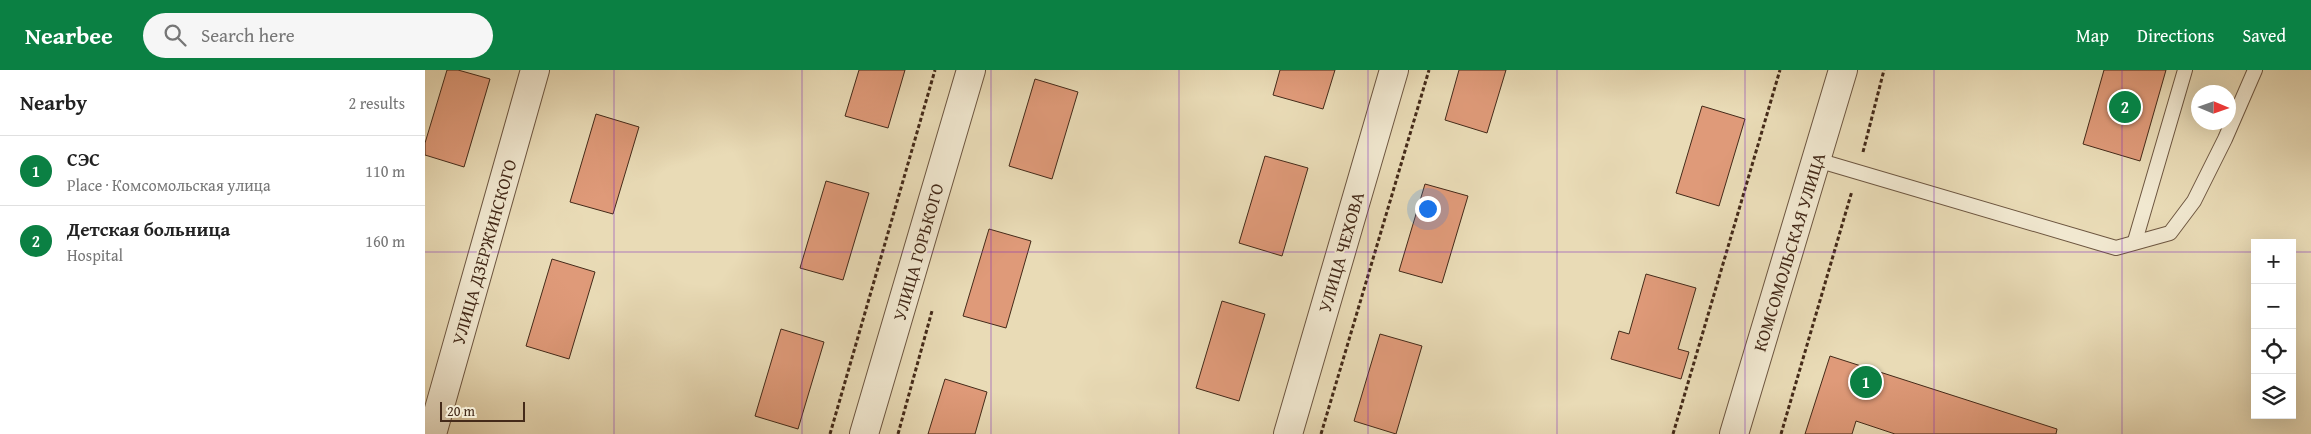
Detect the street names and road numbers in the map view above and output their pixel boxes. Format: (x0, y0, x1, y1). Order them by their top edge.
street label: КОМСОМОЛЬСКАЯ УЛИЦА (1746, 149, 1832, 355)
street label: УЛИЦА ДЗЕРЖИНСКОГО (445, 156, 523, 348)
street label: УЛИЦА ГОРЬКОГО (885, 180, 951, 324)
street label: УЛИЦА ЧЕХОВА (1311, 188, 1371, 315)

